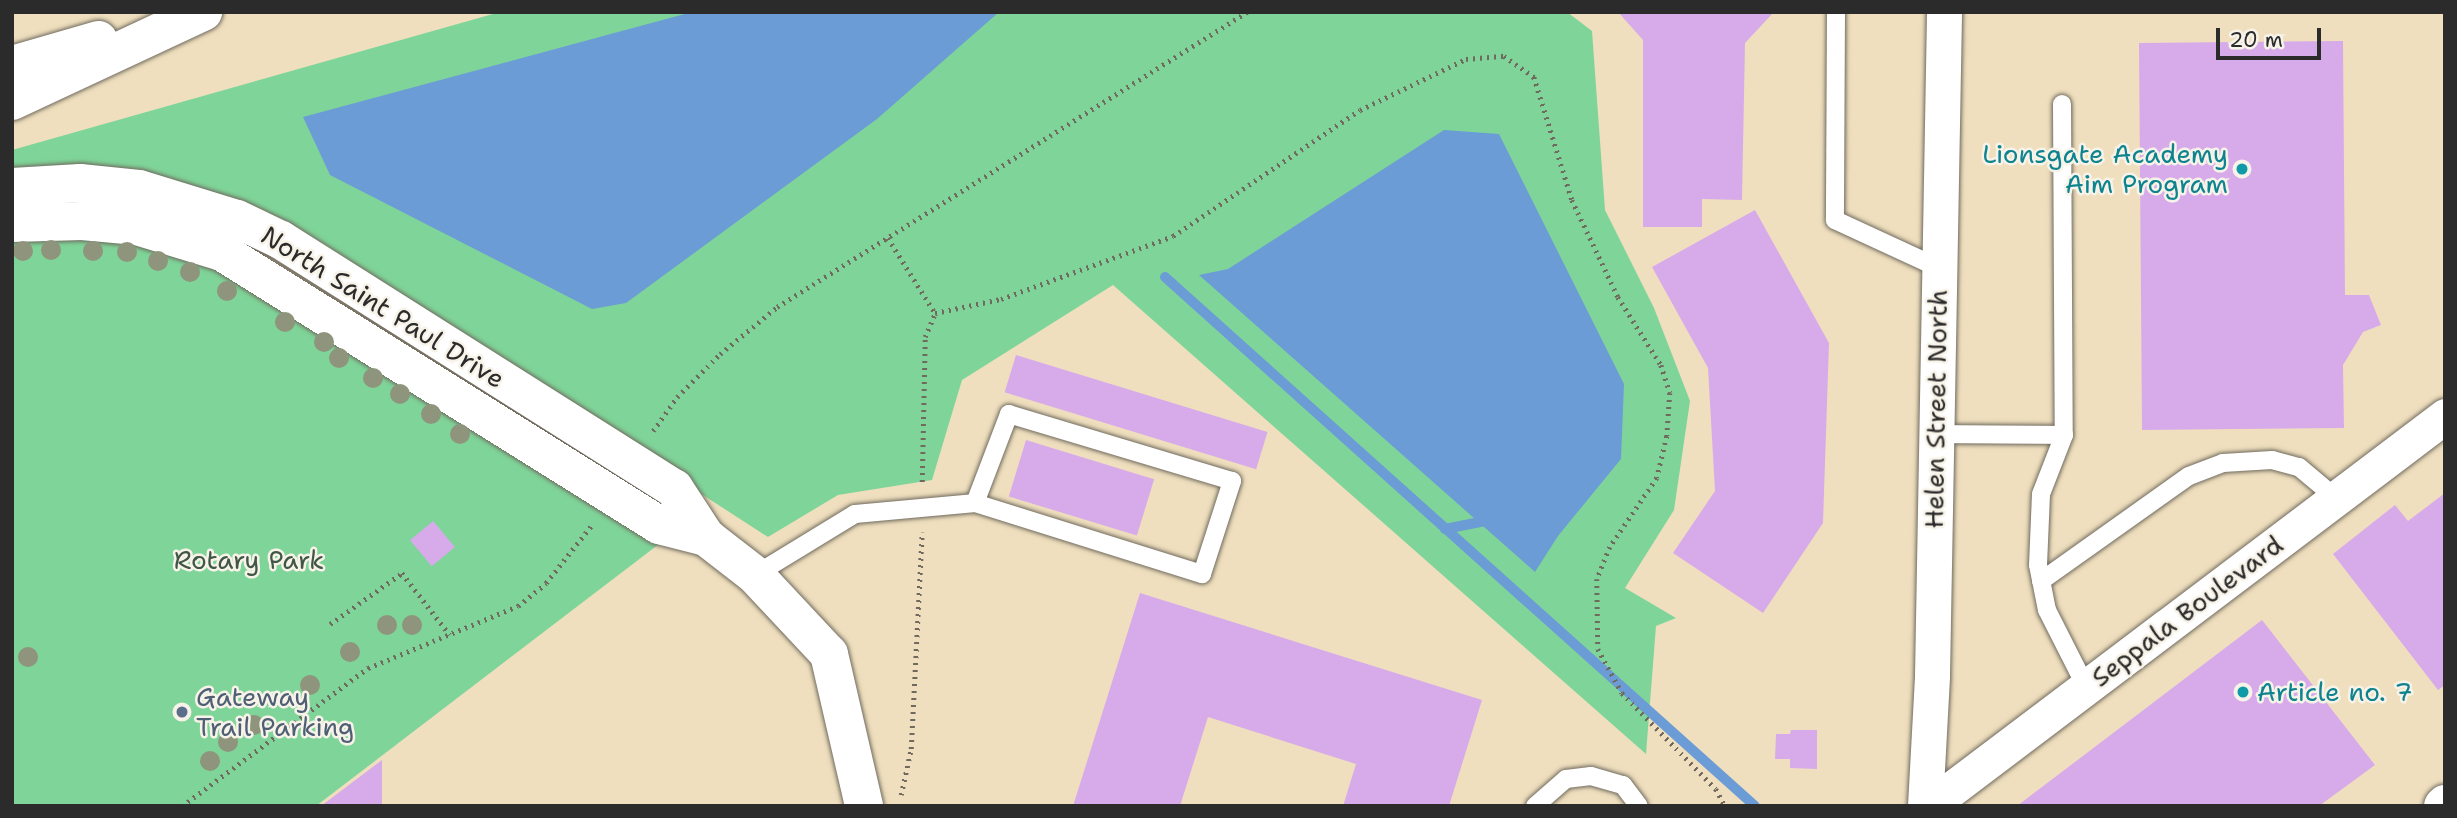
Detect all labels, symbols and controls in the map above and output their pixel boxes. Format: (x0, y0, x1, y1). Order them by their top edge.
scale bar (2219, 14, 2324, 58)
text: 20 m (2229, 26, 2283, 54)
place label: Lionsgate Academy Aim Program (1982, 138, 2228, 200)
marker: Lionsgate Academy Aim Program (2234, 161, 2250, 177)
street label: North Saint Paul Drive (256, 219, 510, 395)
street label: Helen Street North (1918, 289, 1954, 529)
street label: Seppala Boulevard (2085, 529, 2289, 693)
park label: Rotary Park (174, 544, 324, 576)
place label: Article no. 7 (2257, 676, 2413, 708)
place label: Gateway Trail Parking (196, 681, 354, 742)
marker: Article no. 7 (2235, 684, 2251, 700)
marker: Gateway Trail Parking (174, 704, 190, 720)

